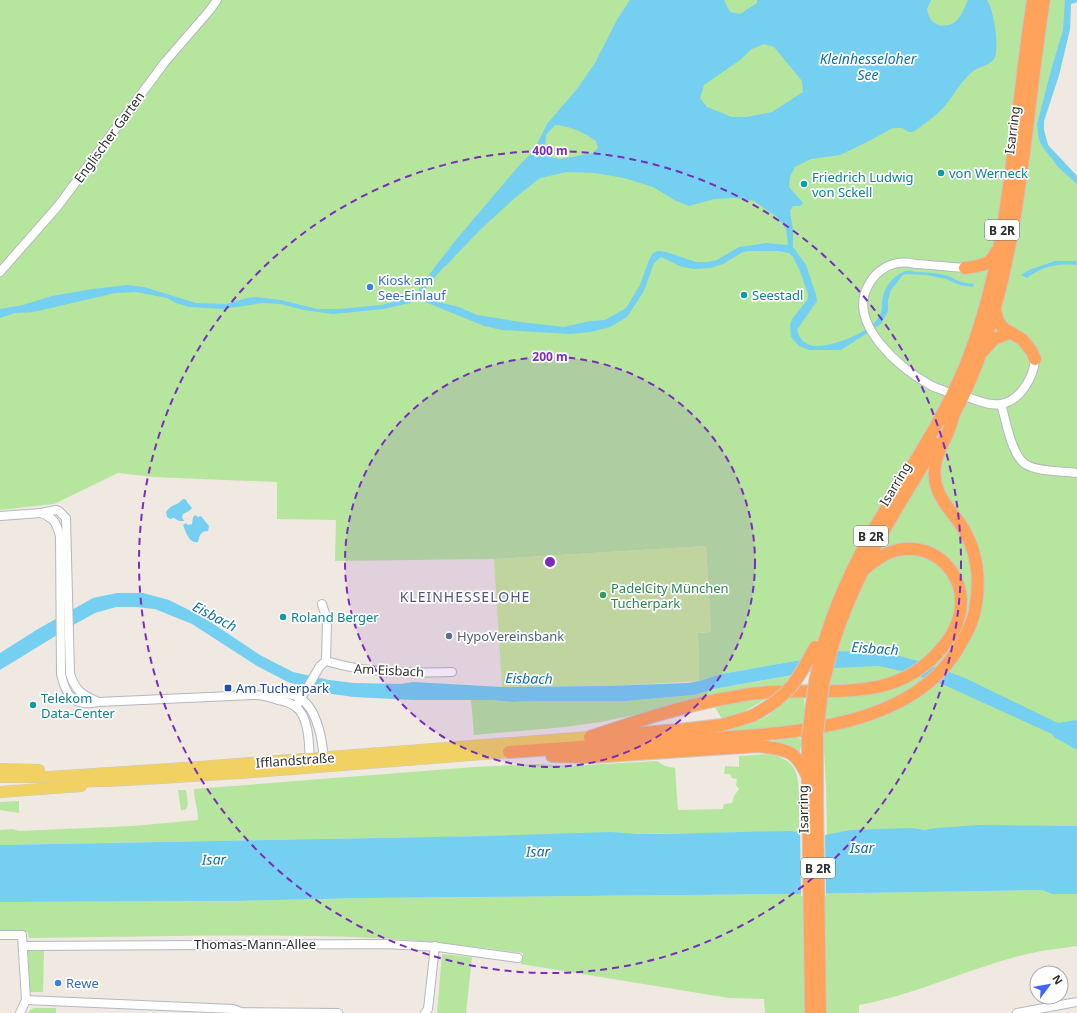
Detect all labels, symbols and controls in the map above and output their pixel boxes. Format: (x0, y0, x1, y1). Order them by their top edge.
water label: Kleinhesseloher See (820, 49, 917, 84)
street label: Englischer Garten (70, 88, 148, 186)
street label: Isarring (1000, 105, 1024, 155)
text: 400 m (532, 142, 568, 159)
place label: von Werneck (949, 164, 1028, 182)
place label: Friedrich Ludwig von Sckell (812, 168, 914, 201)
marker: von Werneck (936, 168, 946, 178)
marker: Friedrich Ludwig von Sckell (799, 179, 809, 189)
road number: B 2R (985, 220, 1019, 240)
place label: Kiosk am See-Einlauf (378, 271, 447, 304)
marker: Kiosk am See-Einlauf (365, 282, 375, 292)
place label: Seestadl (752, 286, 803, 304)
marker: Seestadl (739, 290, 749, 300)
text: 200 m (532, 348, 568, 365)
street label: Isarring (875, 459, 915, 509)
road number: B 2R (854, 526, 888, 546)
centre of rings (543, 555, 557, 569)
place label: PadelCity München Tucherpark (611, 579, 729, 612)
district label: KLEINHESSELOHE (400, 587, 530, 606)
marker: PadelCity München Tucherpark (598, 590, 608, 600)
water label: Eisbach (190, 596, 240, 636)
place label: Roland Berger (291, 608, 379, 626)
marker: Roland Berger (278, 612, 288, 622)
place label: HypoVereinsbank (457, 627, 564, 645)
marker: HypoVereinsbank (444, 631, 454, 641)
water label: Eisbach (851, 637, 899, 659)
street label: Am Eisbach (353, 659, 425, 681)
water label: Eisbach (505, 668, 553, 688)
place label: Am Tucherpark (236, 679, 329, 697)
marker: Am Tucherpark (223, 683, 233, 693)
place label: Telekom Data-Center (41, 689, 116, 722)
marker: Telekom Data-Center (28, 700, 38, 710)
street label: Ifflandstraße (255, 748, 335, 772)
street label: Isarring (794, 785, 812, 833)
water label: Isar (849, 838, 874, 857)
water label: Isar (525, 841, 551, 861)
water label: Isar (201, 849, 227, 869)
road number: B 2R (801, 858, 835, 878)
street label: Thomas-Mann-Allee (194, 935, 316, 953)
north arrow (1029, 965, 1069, 1005)
text: N (1049, 972, 1067, 987)
place label: Rewe (66, 974, 99, 992)
marker: Rewe (53, 978, 63, 988)

